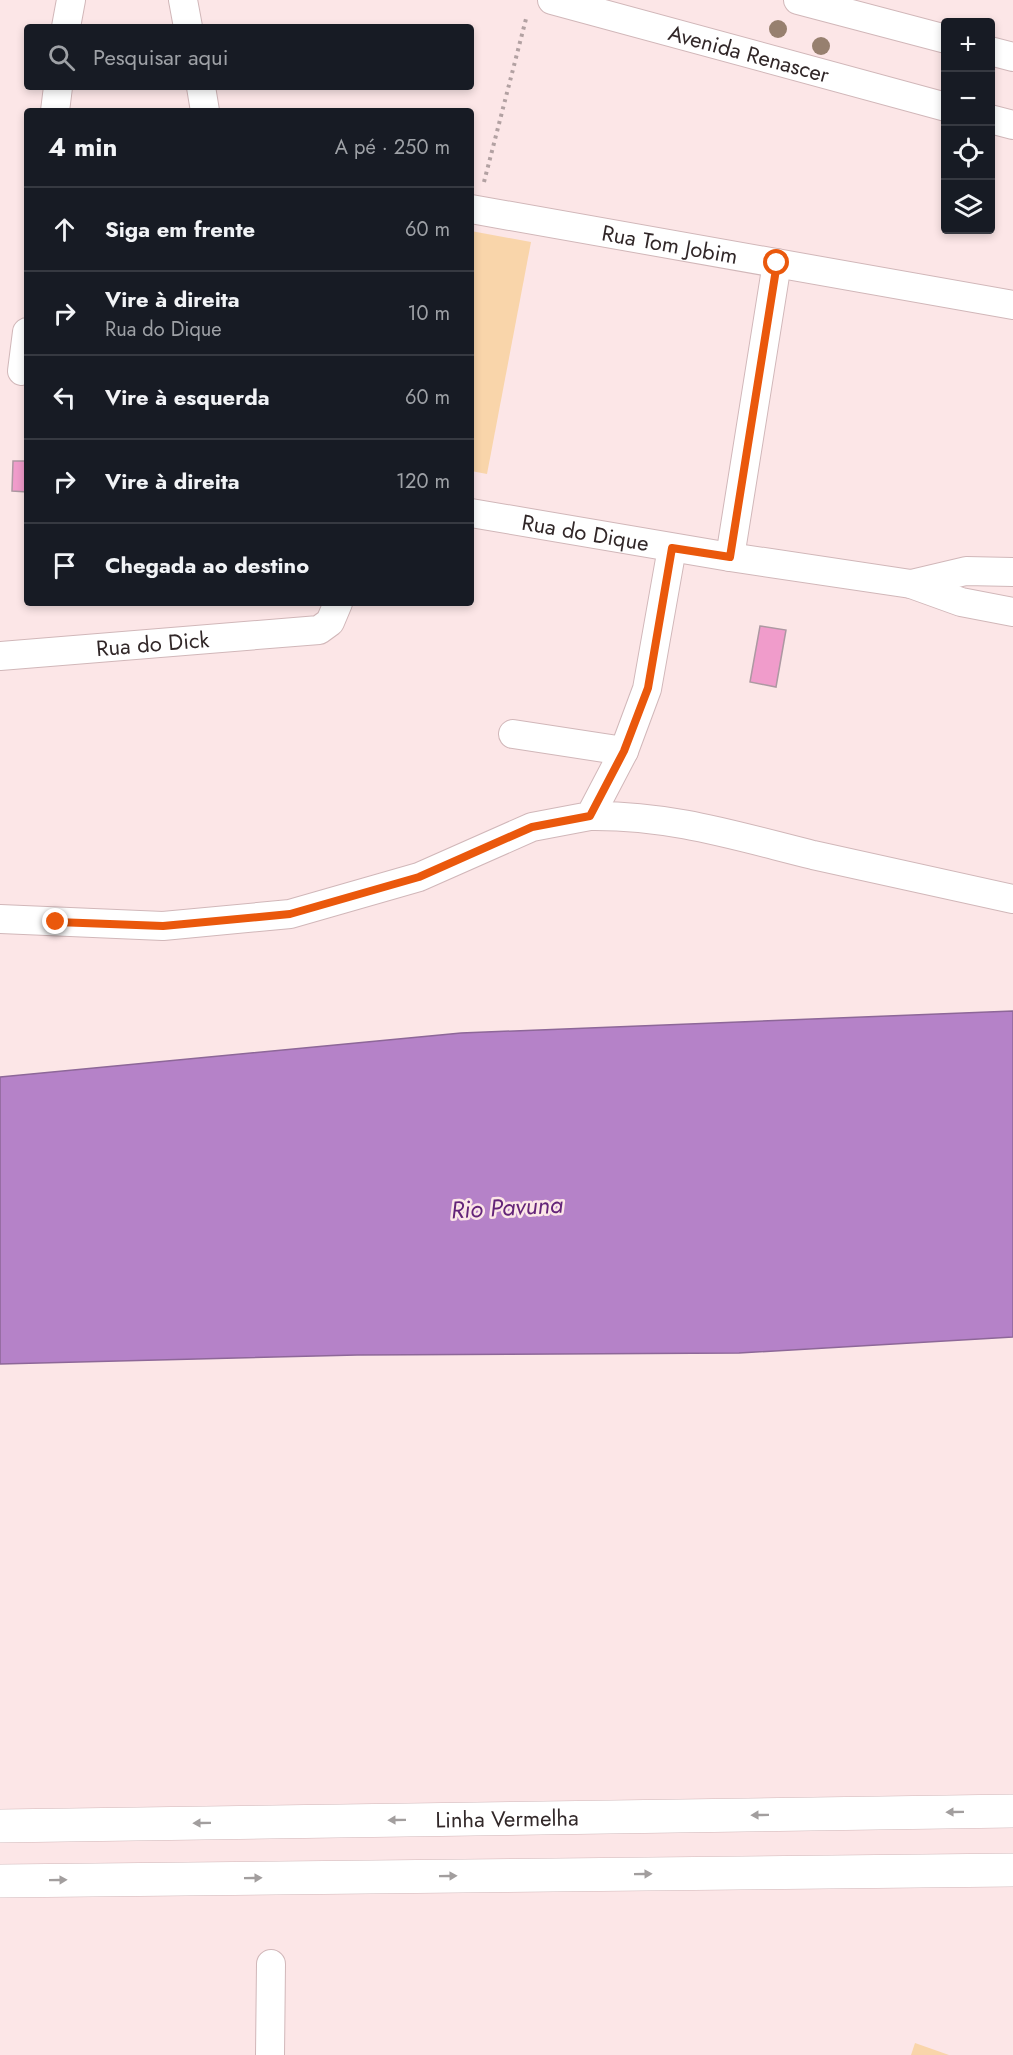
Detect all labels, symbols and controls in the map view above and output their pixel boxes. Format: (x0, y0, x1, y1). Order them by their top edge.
street label: Avenida Renascer (665, 16, 833, 91)
map controls (941, 18, 995, 234)
button: + (941, 18, 995, 72)
search box (24, 24, 474, 90)
icon: search (45, 41, 78, 74)
text: Pesquisar aqui (93, 41, 228, 73)
button: − (941, 72, 995, 126)
button: locate (941, 126, 995, 180)
text: 4 min (48, 128, 117, 166)
text: A pé · 250 m (335, 133, 450, 162)
button: layers (941, 180, 995, 234)
icon: ahead (48, 213, 81, 246)
text: Siga em frente (105, 213, 255, 245)
text: 60 m (405, 215, 450, 244)
street label: Rua Tom Jobim (599, 216, 740, 272)
route start (763, 249, 789, 275)
text: Vire à direita (105, 283, 240, 315)
icon: right (48, 297, 81, 330)
text: 10 m (407, 299, 450, 328)
text: Rua do Dique (105, 315, 222, 344)
icon: left (48, 381, 81, 414)
text: Vire à esquerda (105, 381, 270, 413)
text: 60 m (405, 383, 450, 412)
icon: right (48, 465, 81, 498)
text: Vire à direita (105, 465, 240, 497)
text: 120 m (396, 467, 450, 496)
street label: Rua do Dique (519, 506, 651, 559)
icon: arrive (48, 549, 81, 582)
text: Chegada ao destino (105, 549, 309, 581)
street label: Rua do Dick (95, 623, 211, 664)
route end (42, 908, 68, 934)
water label: Rio Pavuna (450, 1187, 564, 1227)
street label: Linha Vermelha (435, 1801, 579, 1836)
one-way arrow (945, 1807, 964, 1817)
one-way arrow (750, 1810, 769, 1820)
one-way arrow (387, 1815, 406, 1825)
one-way arrow (192, 1818, 211, 1828)
one-way arrow (634, 1869, 653, 1879)
one-way arrow (439, 1871, 458, 1881)
one-way arrow (244, 1873, 263, 1883)
one-way arrow (49, 1875, 68, 1885)

